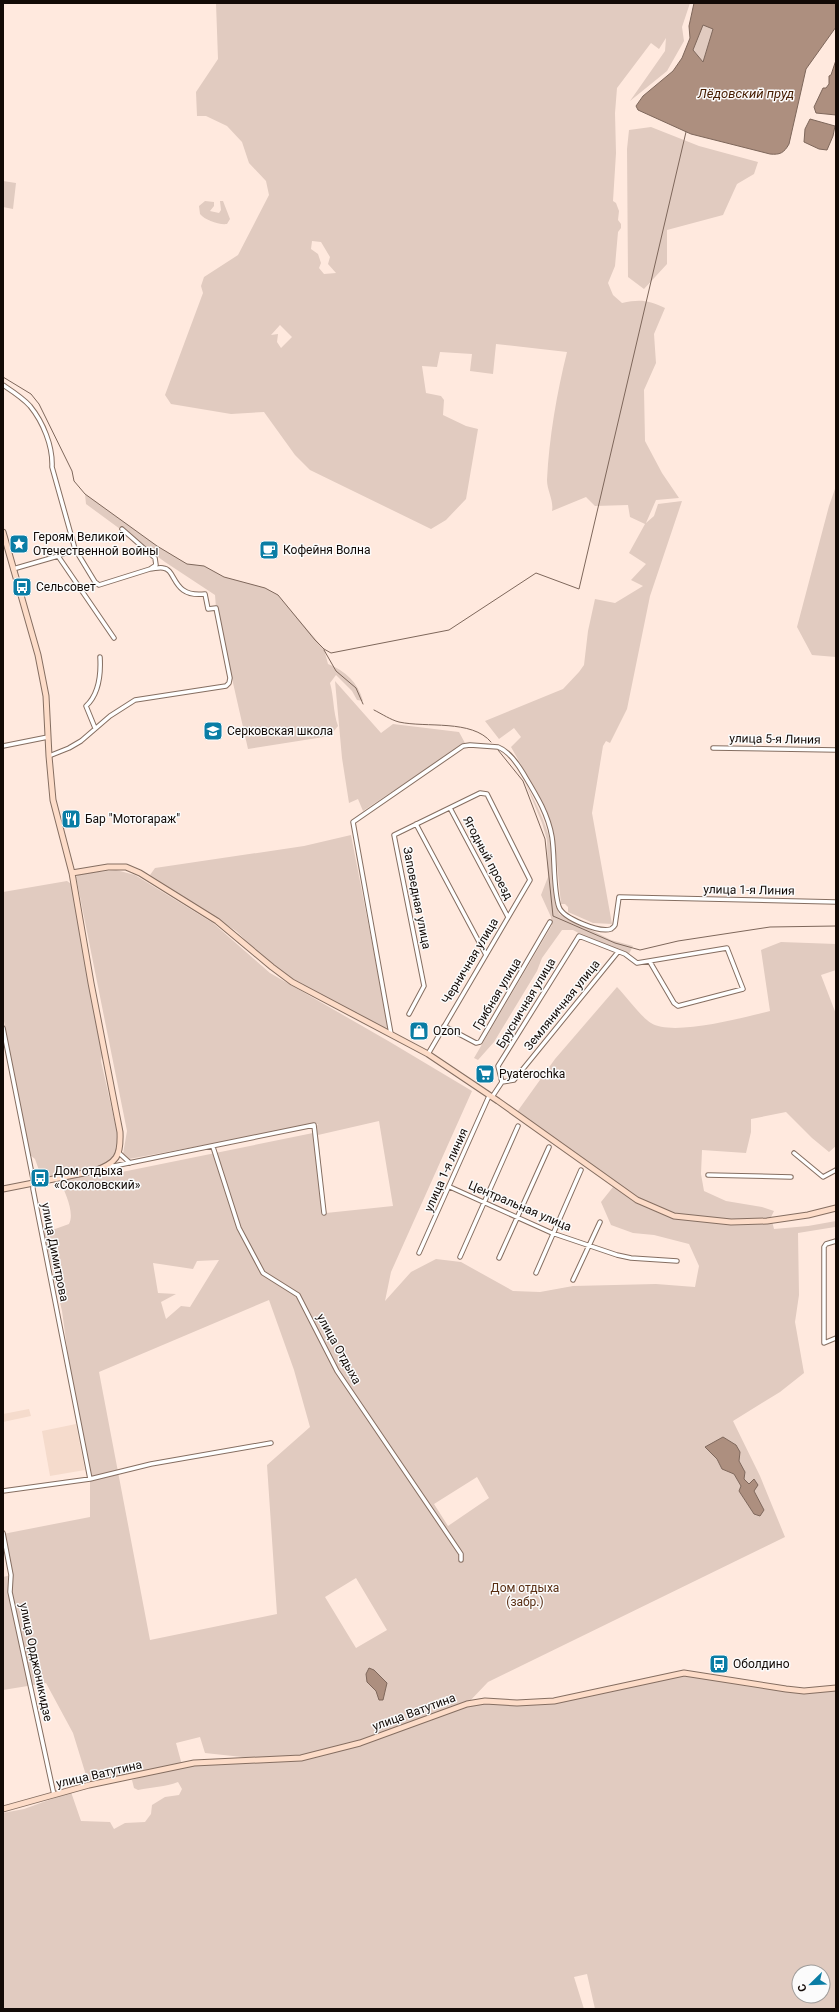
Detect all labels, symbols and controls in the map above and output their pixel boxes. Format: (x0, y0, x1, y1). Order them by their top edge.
water label: Лёдовский пруд (697, 86, 794, 101)
place label: Героям Великой Отечественной войны (33, 530, 159, 558)
place icon: Героям Великой Отечественной войны (8, 533, 30, 555)
cafe icon: Кофейня Волна (258, 539, 280, 561)
place label: Кофейня Волна (283, 543, 371, 557)
bus stop icon: Сельсовет (11, 576, 33, 598)
place label: Сельсовет (36, 580, 96, 594)
school or university icon: Серковская школа (202, 720, 224, 742)
place label: Серковская школа (227, 724, 333, 738)
street label: улица 5-я Линия (729, 731, 821, 747)
restaurant icon: Бар "Мотогараж" (60, 808, 82, 830)
place label: Бар "Мотогараж" (85, 812, 180, 826)
street label: Ягодный проезд (460, 814, 516, 902)
street label: Заповедная улица (400, 846, 434, 950)
street label: улица 1-я Линия (703, 882, 795, 898)
street label: Черничная улица (439, 916, 501, 1006)
street label: Грибная улица (470, 955, 524, 1033)
street label: Брусничная улица (494, 955, 558, 1051)
street label: Земляничная улица (521, 957, 603, 1053)
shop icon: Ozon (408, 1020, 430, 1042)
place label: Ozon (433, 1024, 461, 1038)
supermarket icon: Pyaterochka (474, 1063, 496, 1085)
place label: Pyaterochka (499, 1067, 565, 1081)
street label: улица 1-я линия (421, 1126, 471, 1214)
place label: Дом отдыха «Соколовский» (54, 1164, 141, 1192)
bus stop icon: Дом отдыха «Соколовский» (29, 1167, 51, 1189)
street label: Центральная улица (466, 1178, 574, 1234)
street label: улица Димитрова (39, 1201, 71, 1303)
street label: улица Отдыха (314, 1311, 364, 1387)
park label: Дом отдыха (забр.) (491, 1581, 559, 1609)
street label: улица Орджоникидзе (17, 1601, 55, 1723)
bus stop icon: Оболдино (708, 1653, 730, 1675)
place label: Оболдино (733, 1657, 790, 1671)
street label: улица Ватутина (370, 1690, 458, 1734)
street label: улица Ватутина (55, 1757, 143, 1791)
north arrow (791, 1964, 831, 2004)
text: С (795, 1982, 810, 1994)

